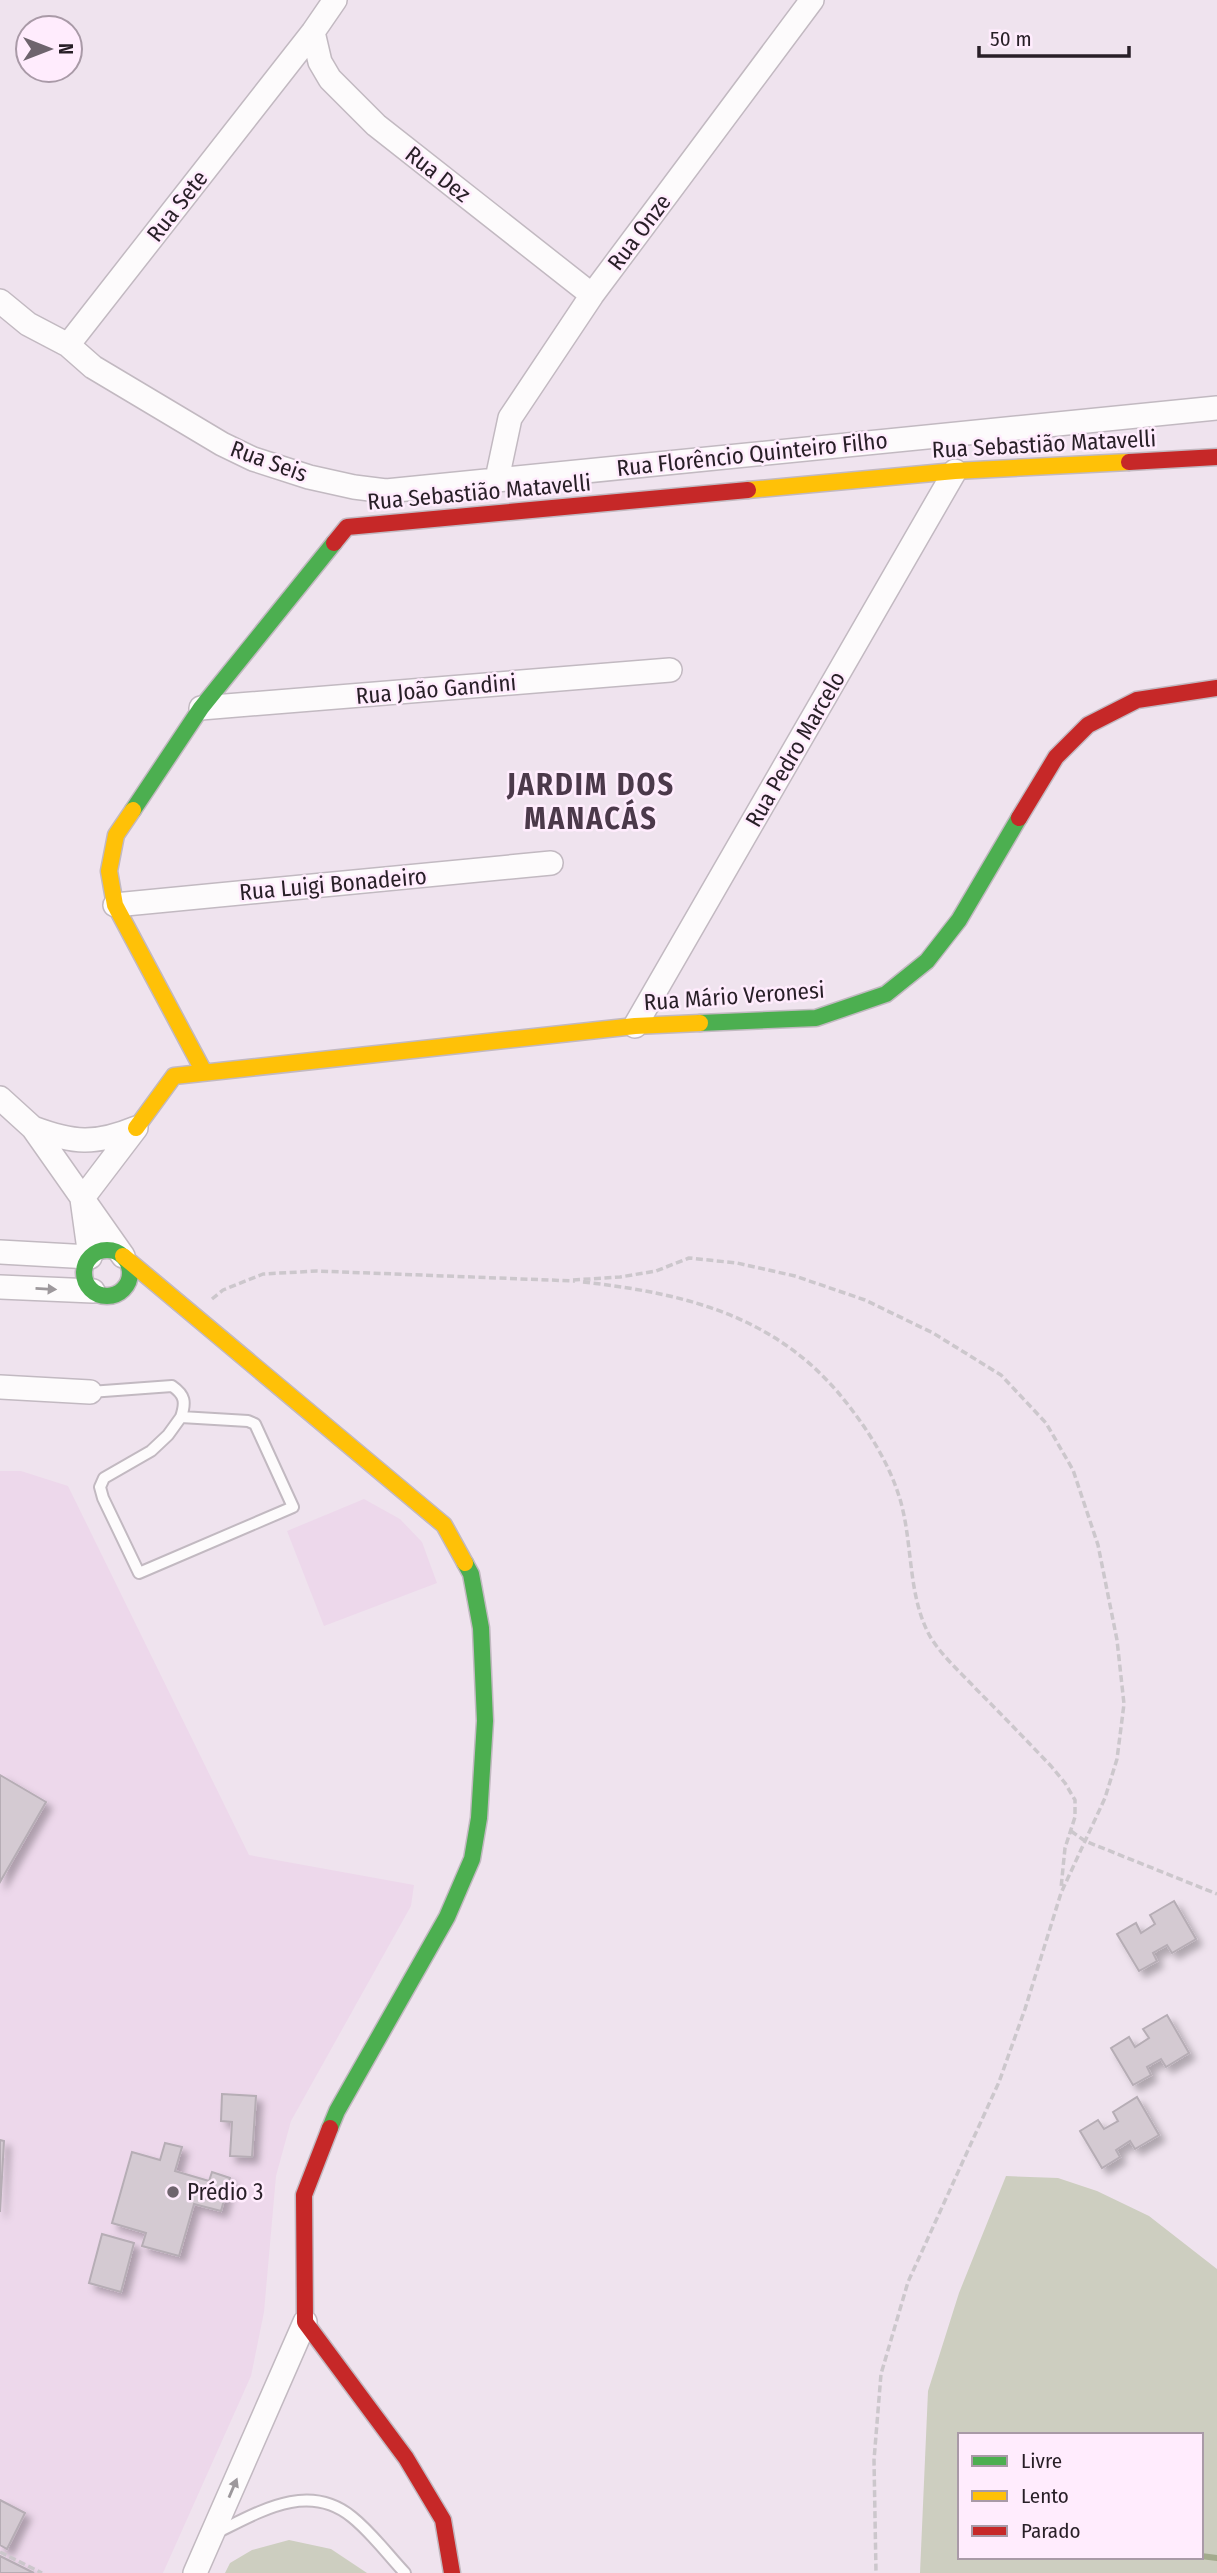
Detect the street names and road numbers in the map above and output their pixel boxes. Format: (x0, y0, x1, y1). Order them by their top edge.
street label: Rua Dez (400, 140, 476, 208)
street label: Rua Sete (141, 165, 213, 247)
street label: Rua Onze (601, 188, 677, 276)
street label: Rua Sebastião Matavelli (931, 424, 1157, 464)
street label: Rua Florêncio Quinteiro Filho (615, 426, 889, 482)
street label: Rua Seis (227, 434, 311, 488)
street label: Rua Sebastião Matavelli (366, 468, 592, 516)
street label: Rua Pedro Marcelo (739, 666, 851, 832)
street label: Rua João Gandini (355, 668, 517, 710)
street label: Rua Luigi Bonadeiro (238, 862, 428, 906)
street label: Rua Mário Veronesi (643, 976, 825, 1016)

